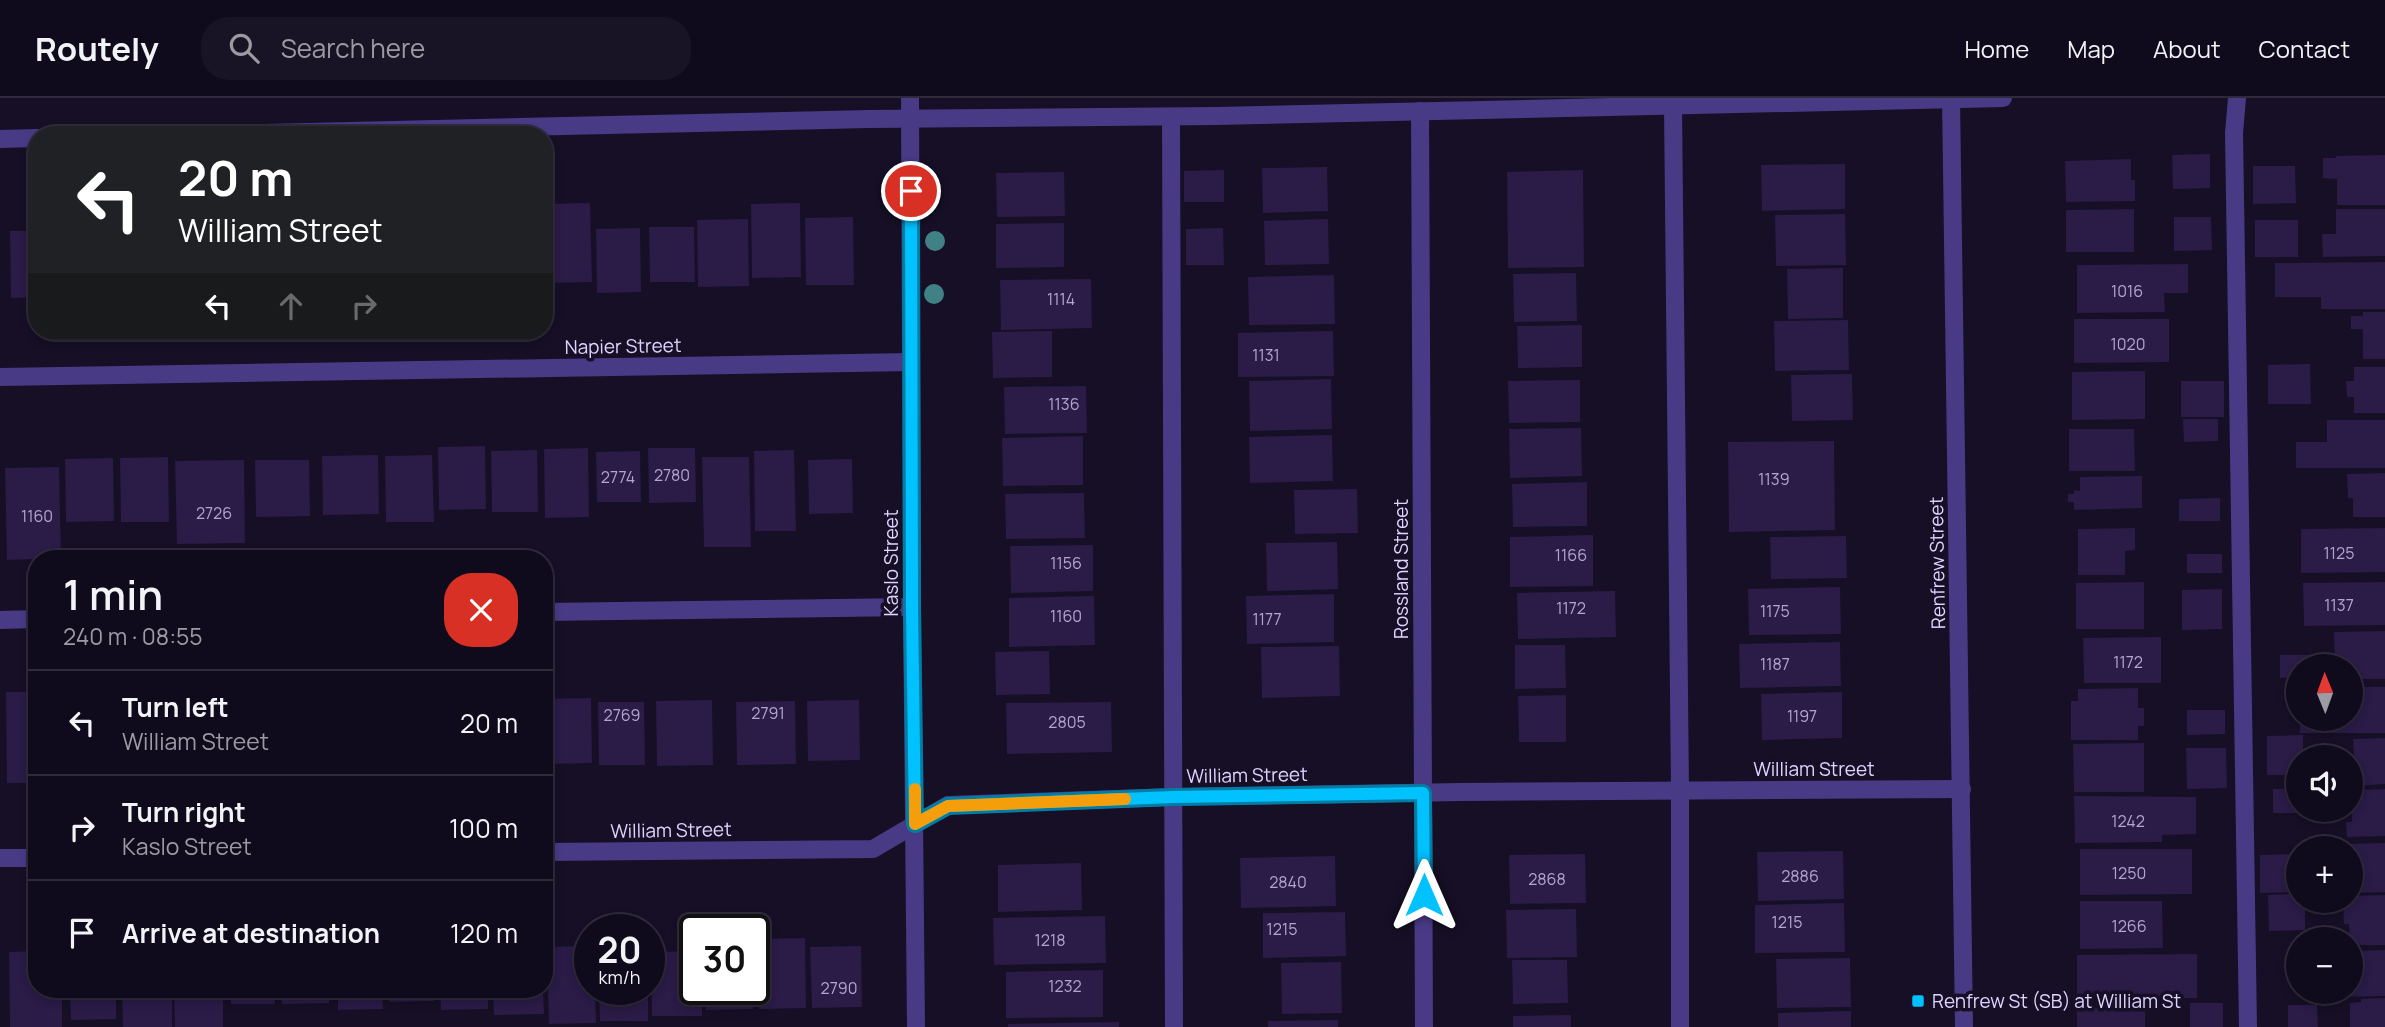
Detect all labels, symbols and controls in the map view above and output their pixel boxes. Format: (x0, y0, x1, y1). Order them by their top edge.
search box (201, 17, 691, 80)
text: Routely (35, 26, 159, 71)
icon: search (225, 29, 263, 67)
text: Search here (281, 30, 425, 66)
text: Home (1964, 32, 2029, 65)
text: Map (2067, 32, 2115, 65)
text: About (2153, 32, 2221, 65)
text: Contact (2259, 32, 2350, 65)
text: 20 m (178, 144, 293, 211)
icon: left (63, 154, 154, 245)
pin (881, 161, 941, 221)
icon: arrive (892, 172, 930, 210)
text: William Street (178, 208, 382, 252)
house number: 1016 (2111, 280, 2143, 302)
icon: left (199, 287, 237, 325)
icon: ahead (272, 287, 310, 325)
icon: right (345, 287, 383, 325)
house number: 1114 (1047, 288, 1075, 310)
street label: Napier Street (564, 332, 682, 360)
house number: 1020 (2111, 333, 2145, 355)
house number: 1131 (1252, 344, 1280, 366)
house number: 1136 (1048, 393, 1080, 415)
house number: 2780 (654, 464, 690, 486)
house number: 2774 (601, 466, 635, 488)
house number: 1139 (1758, 468, 1790, 490)
street label: Renfrew Street (1923, 497, 1951, 629)
street label: Rossland Street (1388, 499, 1414, 639)
house number: 2726 (196, 502, 232, 524)
house number: 1160 (21, 505, 53, 527)
street label: Kaslo Street (878, 509, 904, 617)
house number: 1125 (2324, 542, 2354, 564)
house number: 1166 (1555, 544, 1587, 566)
house number: 1156 (1050, 552, 1082, 574)
text: 1 min (63, 565, 163, 623)
button: close (444, 573, 518, 647)
house number: 1137 (2324, 594, 2354, 616)
house number: 1172 (1556, 597, 1586, 619)
house number: 1175 (1760, 600, 1790, 622)
house number: 1160 (1050, 605, 1082, 627)
house number: 1177 (1253, 608, 1281, 630)
text: 240 m · 08:55 (63, 620, 203, 652)
house number: 1172 (2113, 651, 2143, 673)
house number: 1187 (1760, 653, 1790, 675)
north arrow (2286, 654, 2362, 732)
map controls (2286, 654, 2363, 1004)
text: Turn left (122, 689, 229, 725)
house number: 2791 (751, 702, 785, 724)
icon: left (63, 704, 101, 742)
house number: 2769 (604, 704, 640, 726)
text: 20 m (460, 705, 518, 741)
house number: 1197 (1787, 705, 1817, 727)
house number: 2805 (1048, 711, 1086, 733)
text: William Street (122, 725, 269, 757)
button: sound (2286, 745, 2363, 822)
street label: William Street (1753, 756, 1875, 782)
street label: William Street (1186, 761, 1308, 789)
text: Turn right (122, 794, 246, 830)
icon: right (63, 809, 101, 847)
text: 100 m (449, 810, 518, 846)
house number: 1242 (2111, 810, 2145, 832)
street label: William Street (610, 816, 732, 844)
text: Kaslo Street (122, 830, 252, 862)
button: + (2286, 836, 2363, 913)
position arrow (1387, 858, 1461, 932)
house number: 1250 (2112, 862, 2146, 884)
house number: 2886 (1781, 865, 1819, 887)
house number: 2868 (1528, 868, 1566, 890)
house number: 2840 (1269, 871, 1307, 893)
house number: 1215 (1772, 911, 1802, 933)
icon: arrive (63, 914, 101, 952)
speed limit sign: 30 (679, 914, 770, 1005)
text: Arrive at destination (122, 915, 380, 951)
text: 120 m (450, 915, 518, 951)
house number: 1266 (2111, 915, 2147, 937)
house number: 1215 (1267, 918, 1297, 940)
text: 20 (598, 926, 641, 974)
button: − (2286, 927, 2363, 1004)
house number: 1218 (1035, 929, 1065, 951)
text: km/h (599, 965, 640, 989)
house number: 1232 (1048, 975, 1082, 997)
house number: 2790 (821, 977, 857, 999)
place label: Renfrew St (SB) at William St (1932, 988, 2181, 1014)
marker: Renfrew St (SB) at William St (1910, 993, 1926, 1009)

